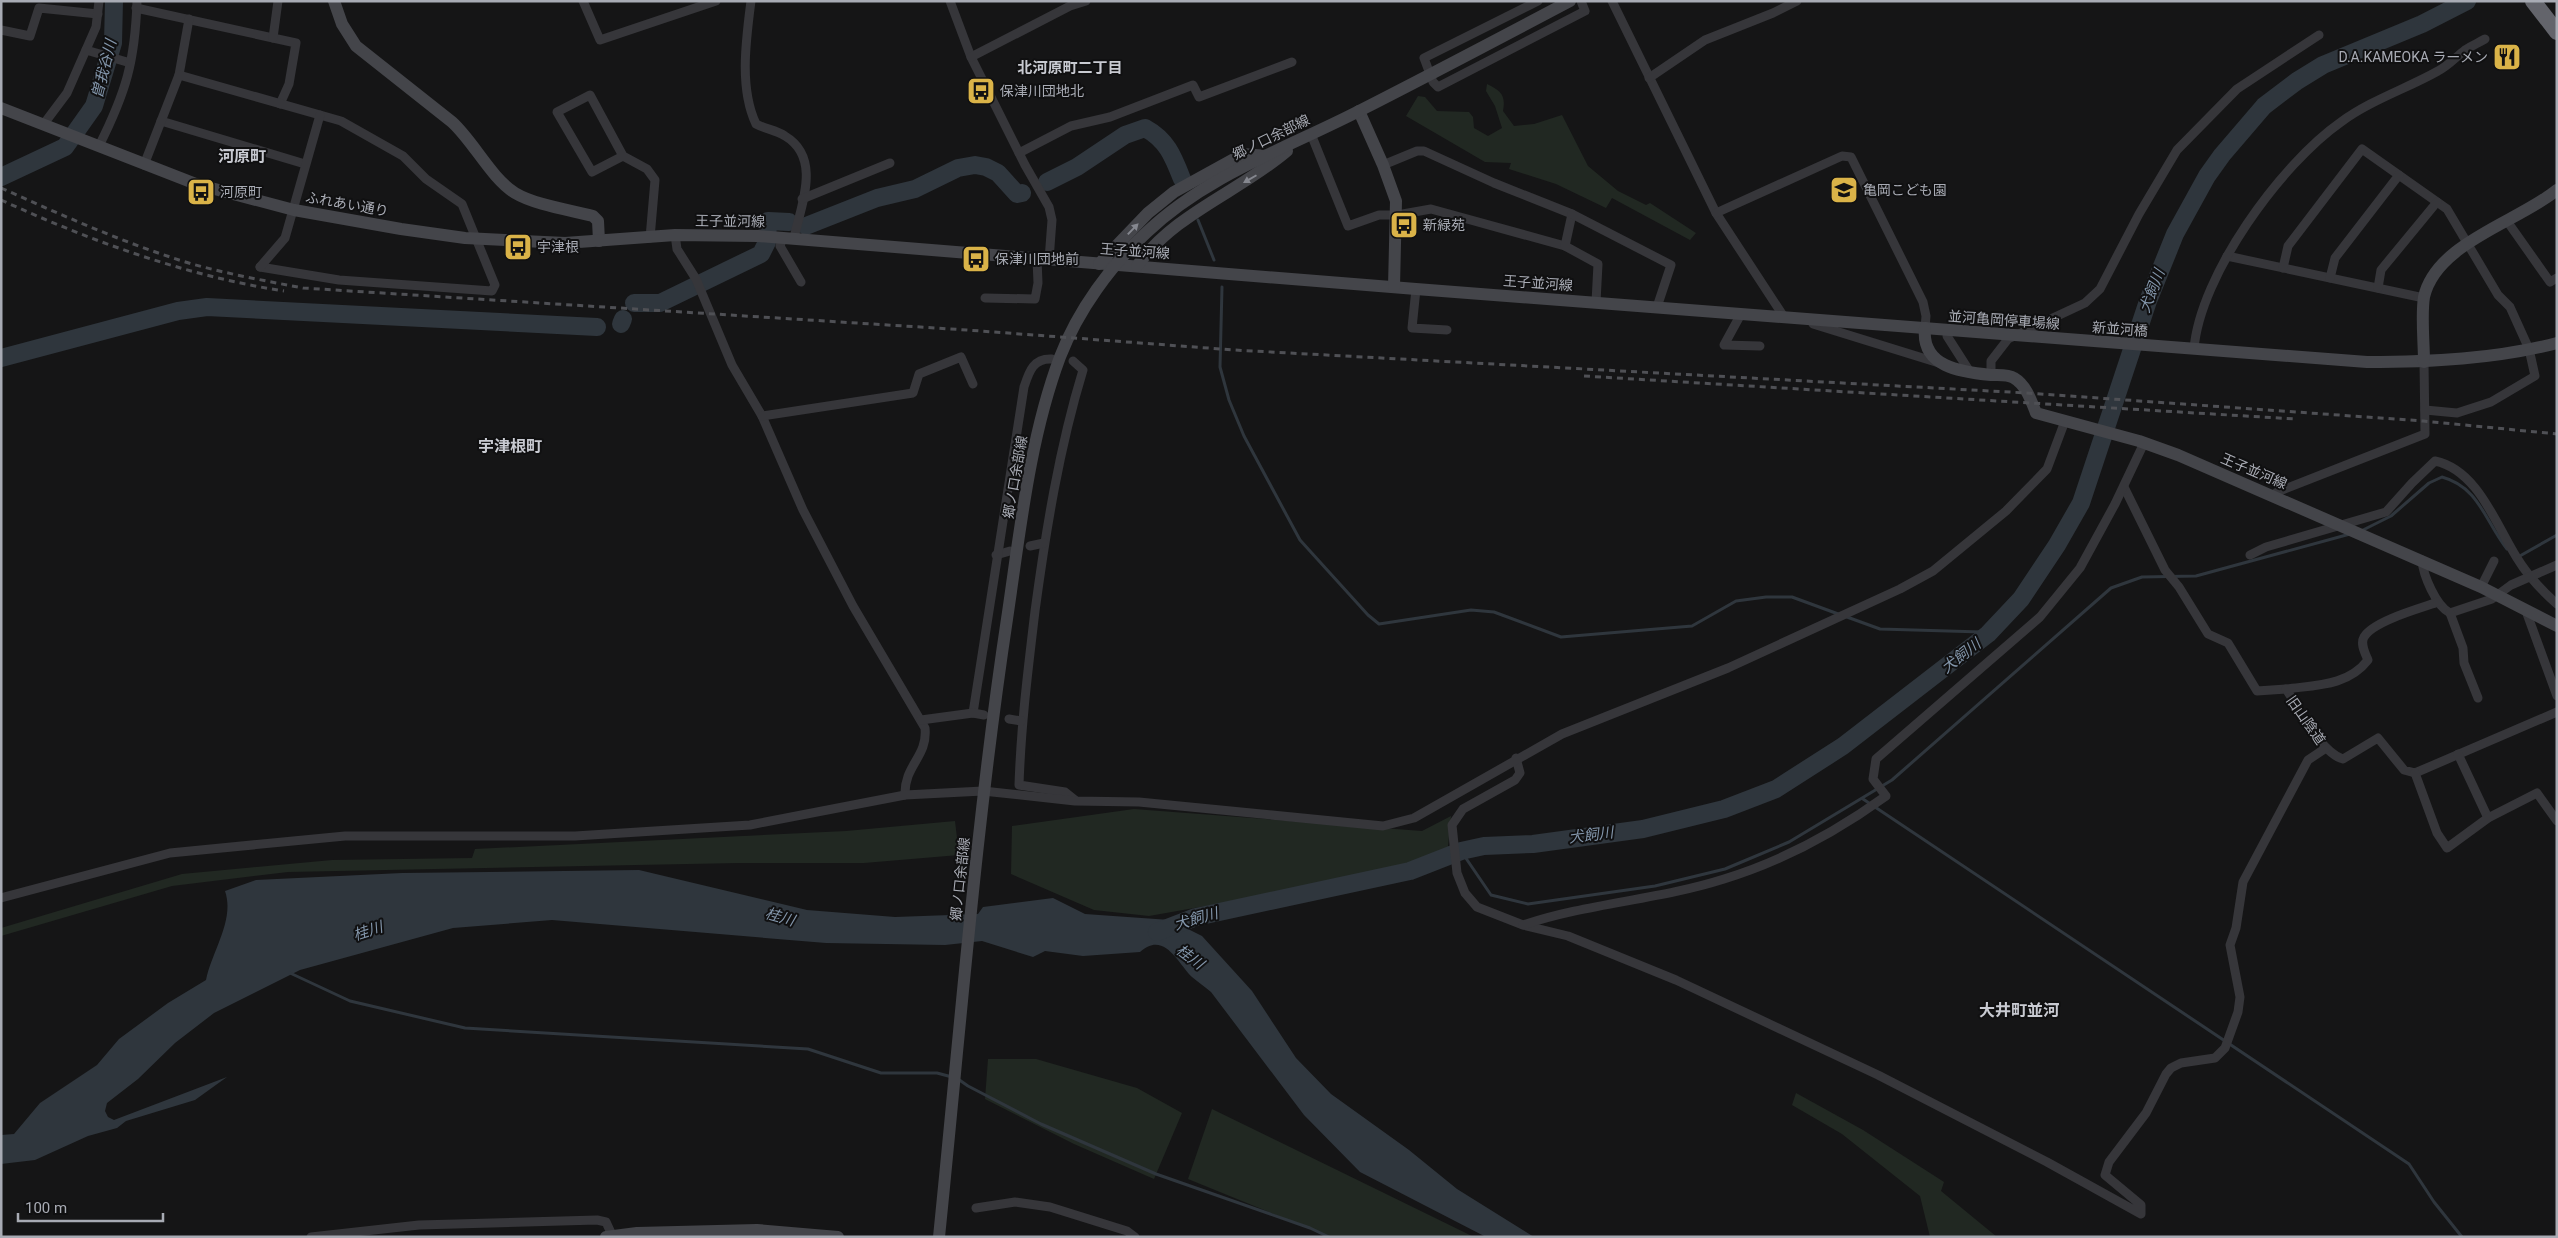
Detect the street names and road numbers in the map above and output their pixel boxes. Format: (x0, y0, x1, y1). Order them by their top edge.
street label: 郷ノ口余部線 (1230, 111, 1312, 163)
street label: ふれあい通り (304, 189, 390, 219)
street label: 王子並河線 (695, 212, 765, 230)
street label: 王子並河線 (1100, 241, 1170, 261)
street label: 王子並河線 (1503, 273, 1573, 293)
street label: 並河亀岡停車場線 (1948, 308, 2060, 332)
street label: 新並河橋 (2092, 319, 2148, 339)
street label: 郷ノ口余部線 (1000, 434, 1030, 520)
street label: 王子並河線 (2219, 450, 2289, 492)
street label: 旧山陰道 (2283, 692, 2329, 748)
street label: 郷ノ口余部線 (948, 836, 972, 922)

